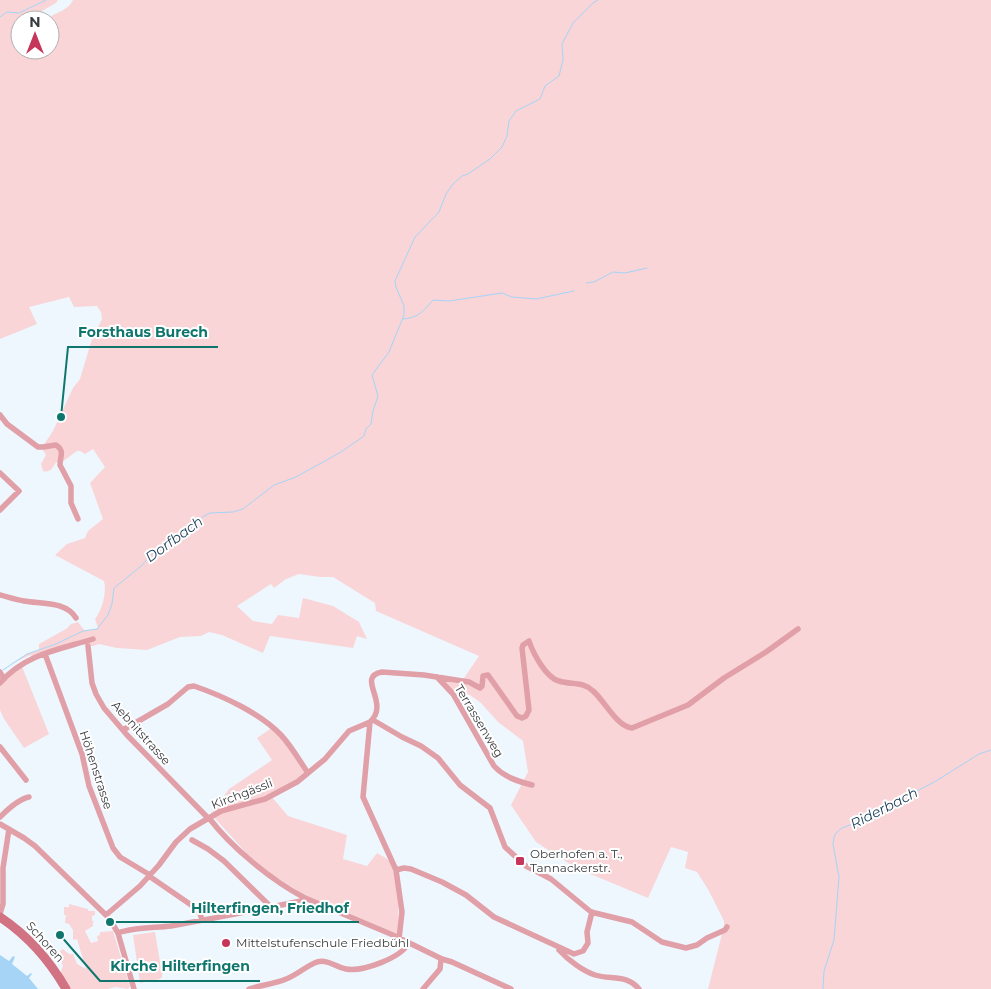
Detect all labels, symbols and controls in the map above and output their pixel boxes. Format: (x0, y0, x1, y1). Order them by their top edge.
north arrow (10, 10, 60, 60)
text: N (29, 13, 41, 31)
callout: Forsthaus Burech (68, 318, 218, 347)
text: Forsthaus Burech (78, 323, 208, 341)
water label: Dorfbach (142, 512, 206, 566)
street label: Terrassenweg (452, 682, 507, 760)
street label: Aebnitstrasse (109, 697, 174, 768)
street label: Höhenstrasse (77, 729, 116, 811)
street label: Kirchgässli (209, 775, 275, 812)
water label: Riderbach (847, 783, 921, 833)
place label: Oberhofen a. T., Tannackerstr. (530, 846, 623, 875)
marker: Oberhofen a. T., Tannackerstr. (514, 855, 526, 867)
callout: Hilterfingen, Friedhof (181, 893, 359, 922)
text: Hilterfingen, Friedhof (191, 899, 350, 917)
street label: Schoren (23, 918, 68, 965)
place label: Mittelstufenschule Friedbühl (236, 935, 409, 950)
marker: Mittelstufenschule Friedbühl (220, 937, 232, 949)
callout: Kirche Hilterfingen (100, 952, 260, 981)
text: Kirche Hilterfingen (110, 957, 250, 975)

